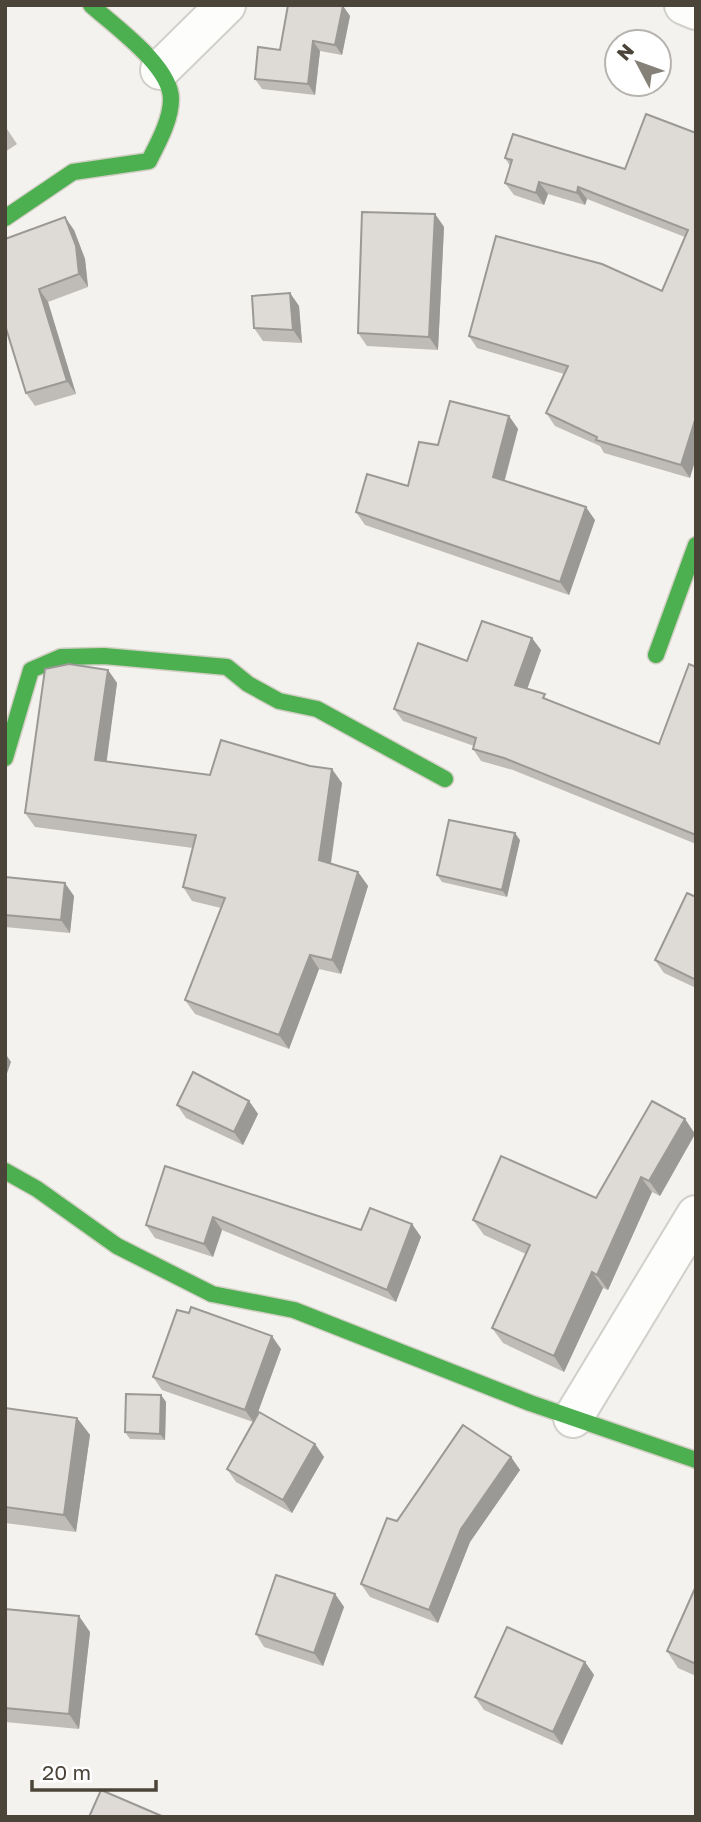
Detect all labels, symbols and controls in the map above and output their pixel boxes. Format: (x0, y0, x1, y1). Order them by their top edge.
north arrow (603, 28, 673, 98)
text: N (611, 39, 638, 65)
scale bar (32, 1748, 156, 1792)
text: 20 m (42, 1759, 91, 1785)

